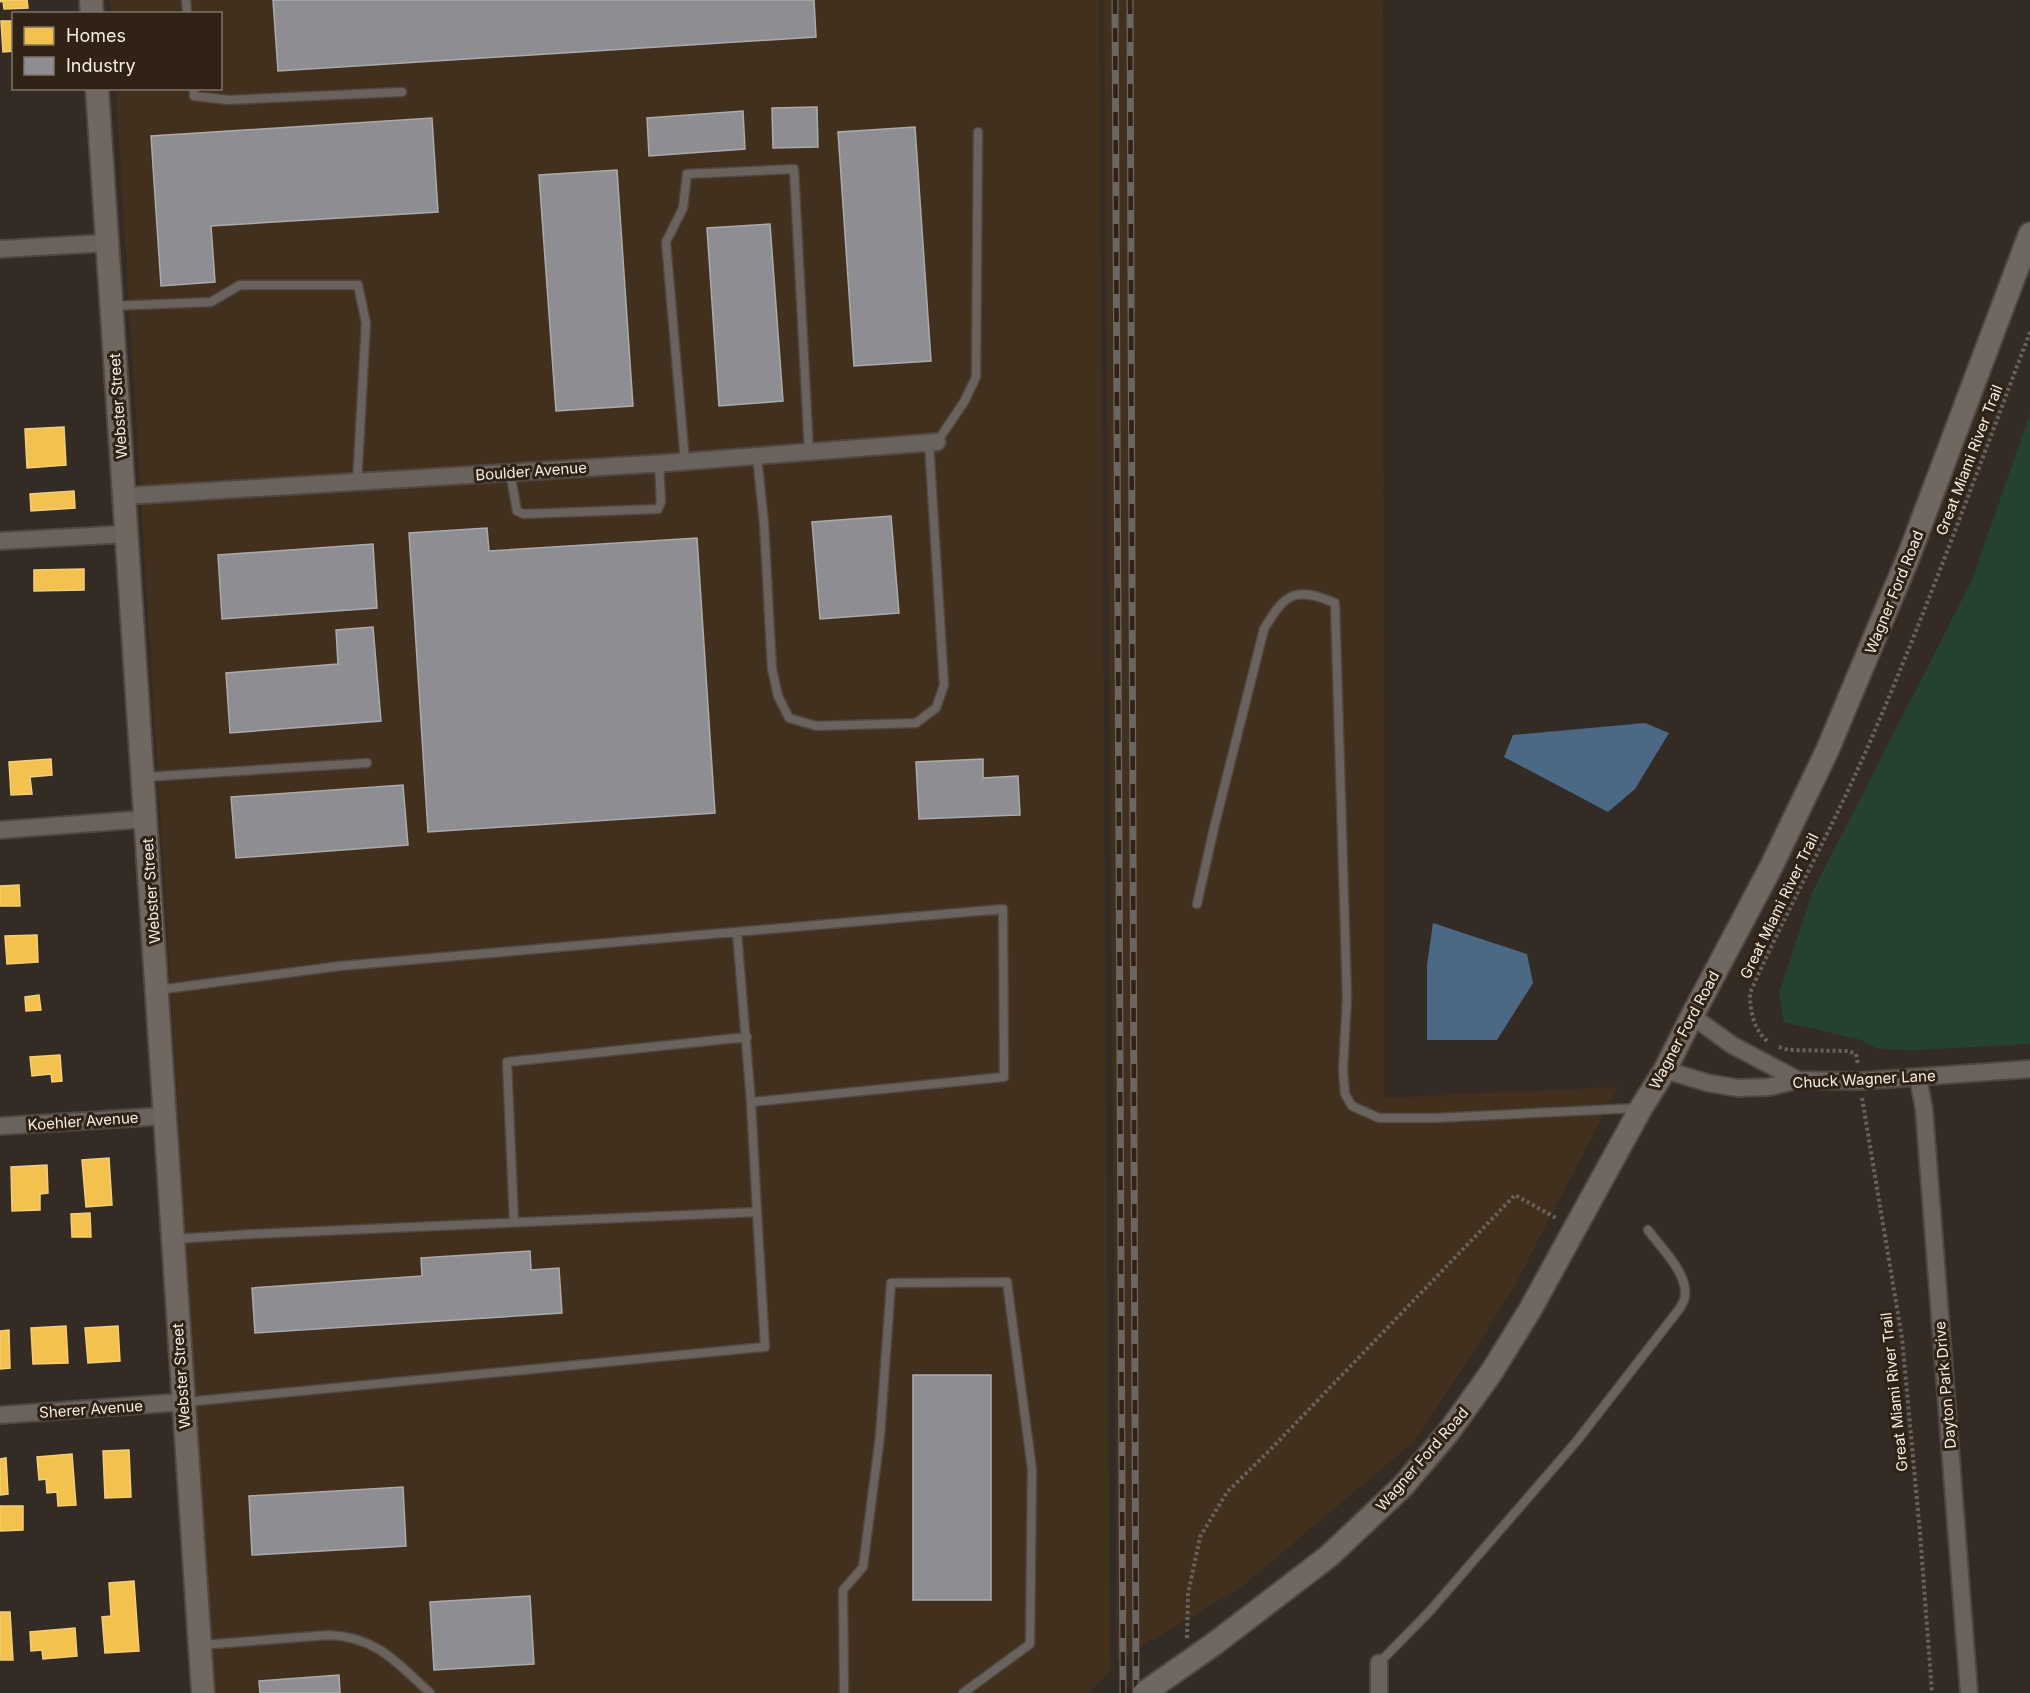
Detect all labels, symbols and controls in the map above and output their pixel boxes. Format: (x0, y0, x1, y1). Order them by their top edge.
legend (12, 12, 222, 90)
text: Homes (66, 25, 126, 46)
text: Industry (66, 55, 136, 76)
street label: Webster Street (105, 353, 131, 459)
street label: Great Miami River Trail (1931, 382, 2007, 538)
street label: Boulder Avenue (475, 458, 587, 484)
street label: Wagner Ford Road (1861, 528, 1927, 656)
street label: Great Miami River Trail (1735, 830, 1823, 982)
street label: Webster Street (138, 838, 164, 944)
street label: Wagner Ford Road (1645, 968, 1723, 1092)
street label: Chuck Wagner Lane (1792, 1066, 1936, 1092)
street label: Koehler Avenue (27, 1108, 139, 1134)
street label: Great Miami River Trail (1876, 1312, 1912, 1472)
street label: Dayton Park Drive (1930, 1320, 1960, 1450)
street label: Webster Street (168, 1323, 194, 1429)
street label: Sherer Avenue (38, 1396, 144, 1422)
street label: Wagner Ford Road (1372, 1403, 1472, 1515)

